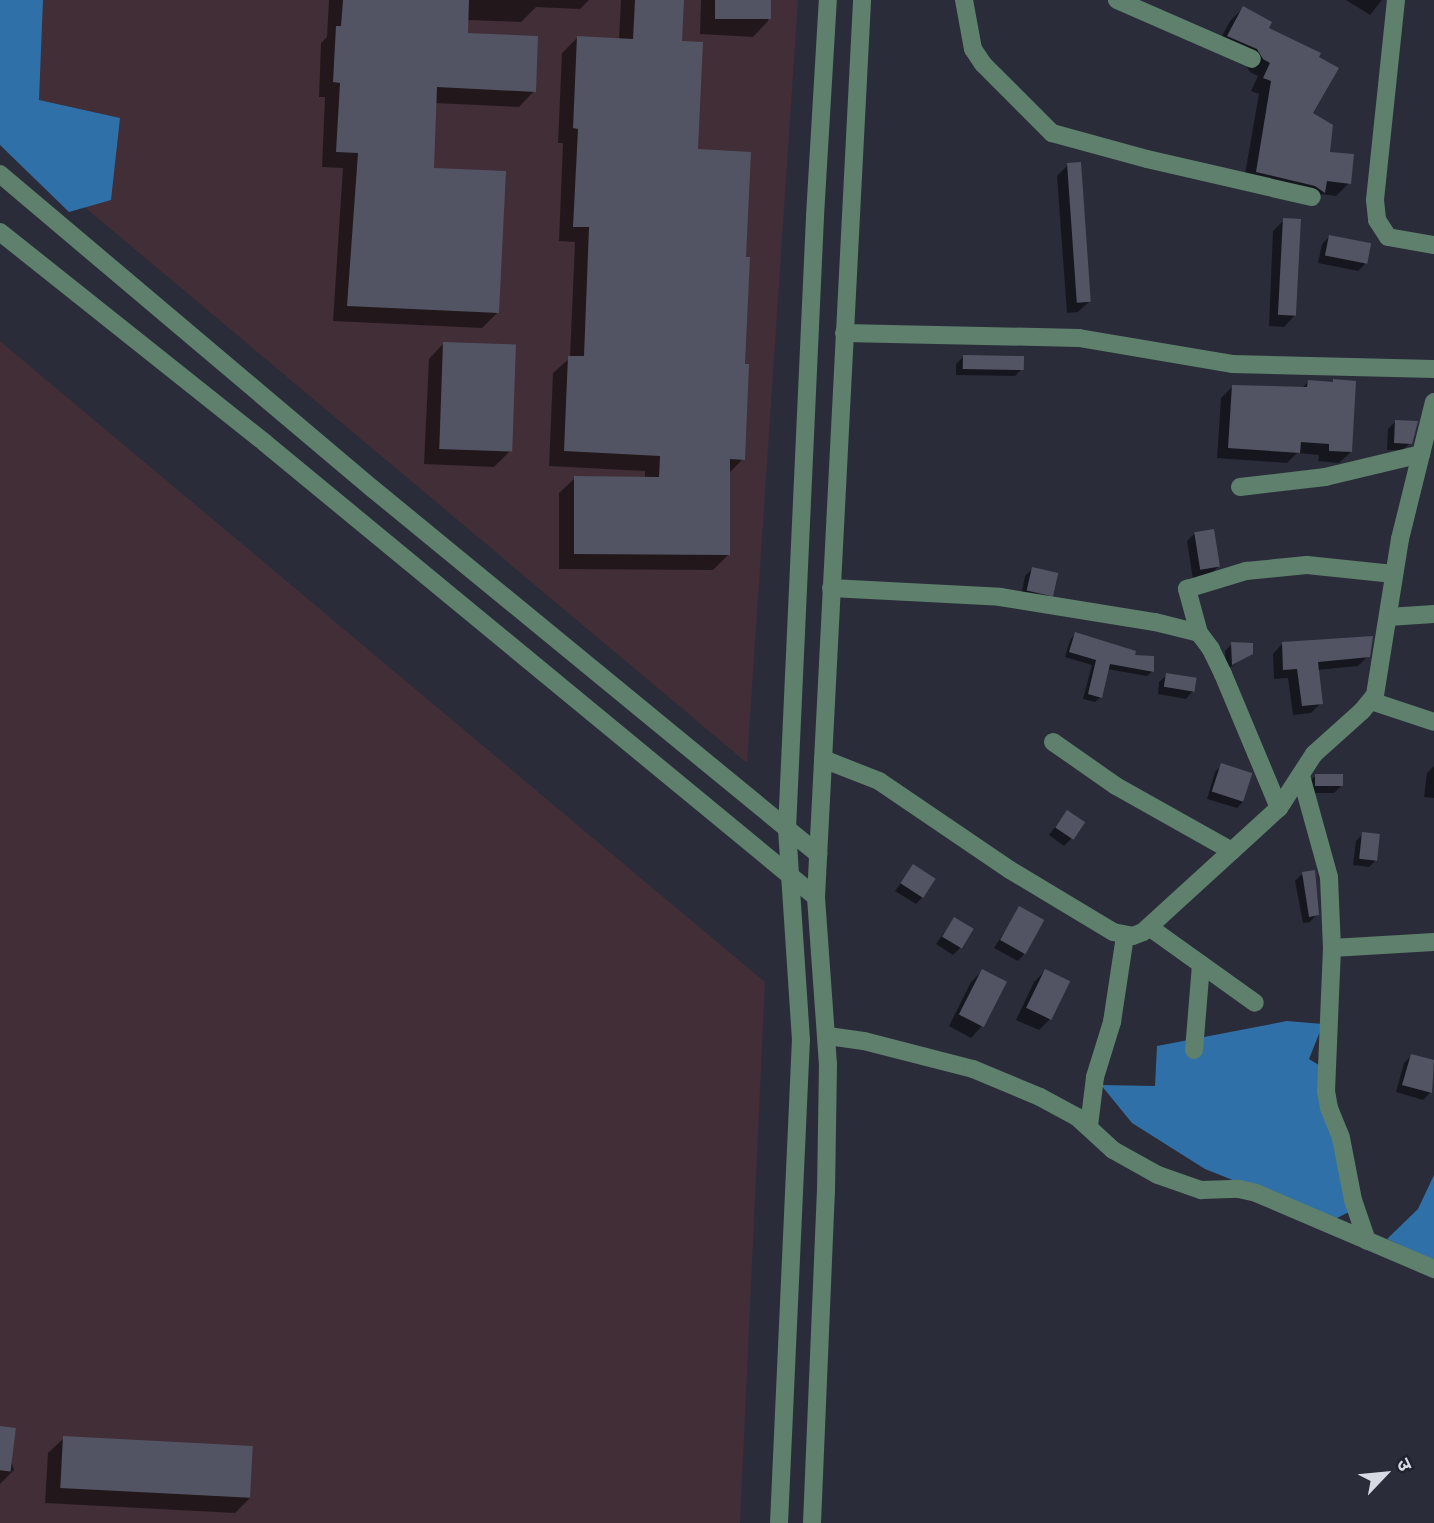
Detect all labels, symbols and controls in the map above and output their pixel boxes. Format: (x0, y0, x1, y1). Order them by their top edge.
north arrow (1350, 1439, 1420, 1509)
text: उ (1391, 1454, 1418, 1475)

